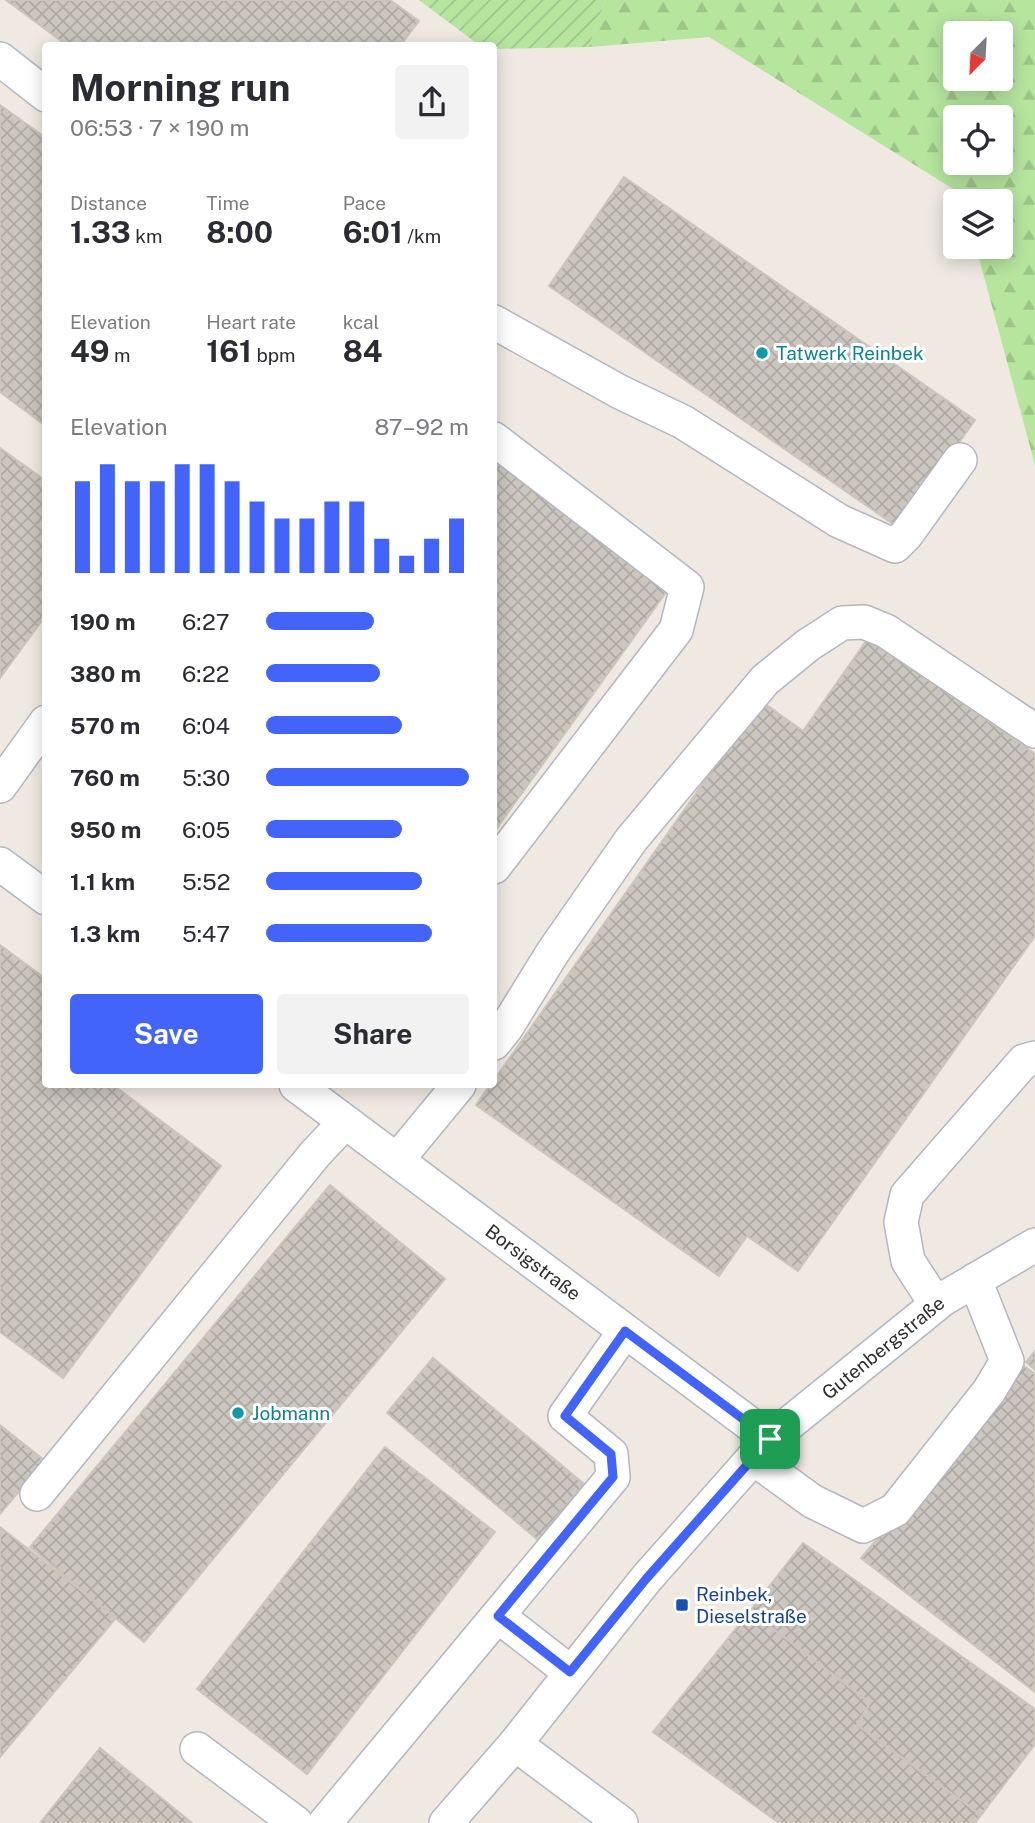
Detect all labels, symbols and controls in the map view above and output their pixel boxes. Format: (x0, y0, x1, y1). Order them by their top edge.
north arrow (943, 21, 1013, 91)
map controls (943, 21, 1013, 259)
text: Morning run (70, 65, 291, 110)
button: share (395, 65, 469, 139)
button: locate (943, 105, 1013, 175)
text: 06:53 · 7 × 190 m (70, 114, 250, 141)
button: layers (943, 189, 1013, 259)
text: Distance (70, 192, 147, 214)
text: Time (206, 192, 250, 214)
text: Pace (343, 192, 386, 214)
text: 1.33 (70, 214, 131, 250)
text: 8:00 (206, 214, 273, 250)
text: 6:01 (343, 214, 403, 250)
text: km (131, 225, 162, 247)
text: /km (403, 225, 441, 247)
text: Elevation (70, 311, 151, 333)
text: Heart rate (206, 311, 296, 333)
text: kcal (343, 311, 379, 333)
text: 49 (70, 333, 109, 369)
text: 161 (206, 333, 252, 369)
text: 84 (343, 333, 382, 369)
place label: Tatwerk Reinbek (776, 342, 924, 364)
text: m (109, 344, 131, 366)
text: bpm (252, 344, 296, 366)
marker: Tatwerk Reinbek (754, 345, 770, 361)
text: Elevation (70, 413, 168, 440)
text: 87–92 m (374, 413, 469, 440)
text: 190 m (70, 608, 136, 635)
text: 6:27 (182, 608, 229, 635)
text: 380 m (70, 660, 141, 687)
text: 6:22 (182, 660, 229, 687)
text: 570 m (70, 712, 140, 739)
text: 6:04 (182, 712, 230, 739)
text: 760 m (70, 764, 140, 791)
text: 5:30 (182, 764, 230, 791)
text: 950 m (70, 816, 141, 843)
text: 6:05 (182, 816, 230, 843)
text: 1.1 km (70, 868, 135, 895)
text: 5:52 (182, 868, 230, 895)
text: 1.3 km (70, 920, 140, 947)
text: 5:47 (182, 920, 230, 947)
button: Save (70, 994, 263, 1074)
button: Share (277, 994, 469, 1074)
street label: Borsigstraße (481, 1219, 585, 1305)
street label: Gutenbergstraße (817, 1291, 949, 1404)
place label: Jobmann (252, 1402, 330, 1424)
marker: Jobmann (230, 1405, 246, 1421)
pin (740, 1409, 800, 1469)
icon: arrive (751, 1420, 789, 1458)
place label: Reinbek, Dieselstraße (696, 1583, 807, 1627)
marker: Reinbek, Dieselstraße (674, 1597, 690, 1613)

